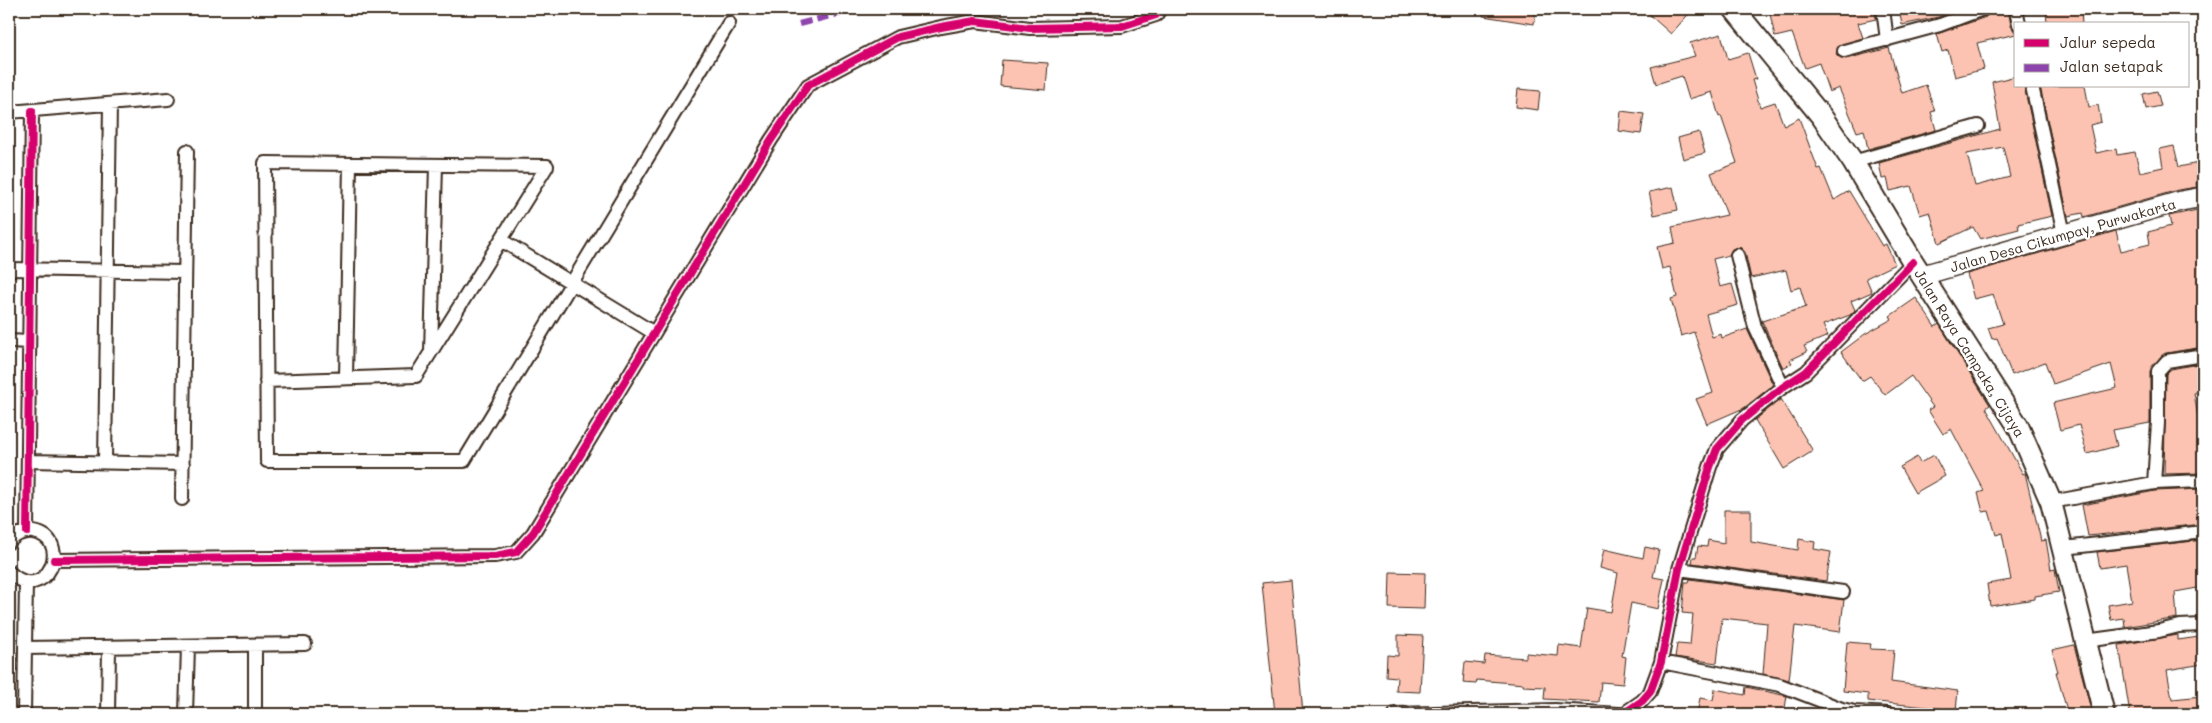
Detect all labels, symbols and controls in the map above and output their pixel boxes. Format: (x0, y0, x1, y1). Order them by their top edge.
legend (2014, 22, 2190, 88)
text: Jalur sepeda (2060, 32, 2156, 52)
text: Jalan setapak (2060, 56, 2163, 76)
street label: Jalan Desa Cikumpay, Purwakarta (1948, 194, 2178, 276)
street label: Jalan Raya Campaka, Cijaya (1910, 265, 2030, 441)

